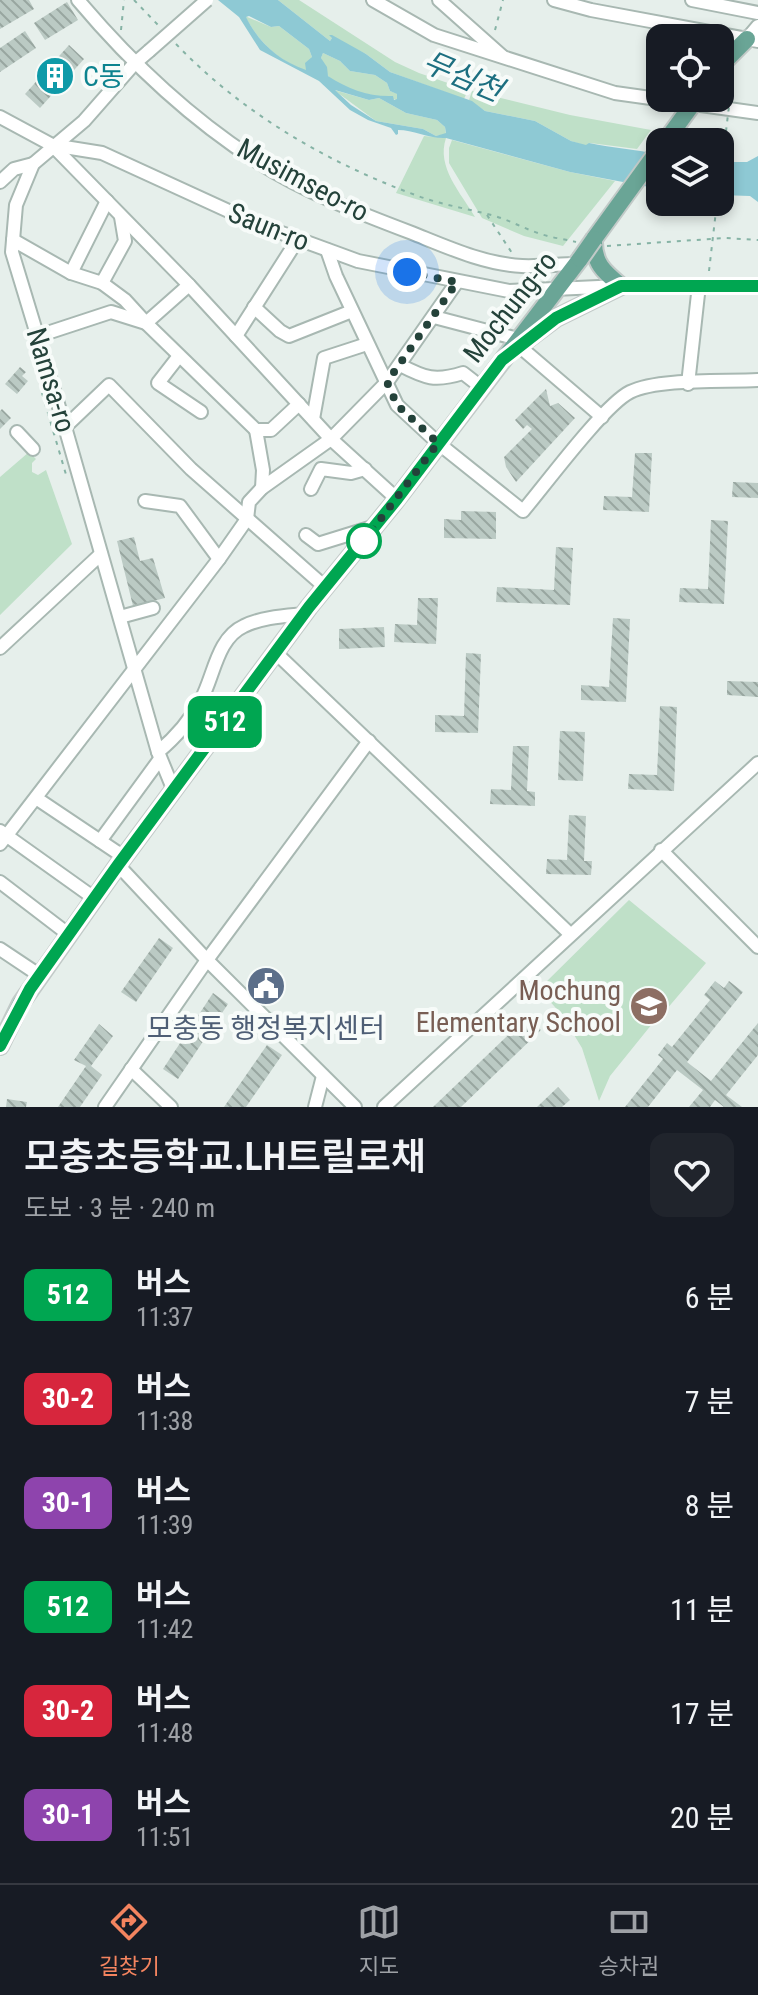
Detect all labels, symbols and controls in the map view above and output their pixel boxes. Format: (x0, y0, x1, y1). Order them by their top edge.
map controls (646, 24, 734, 216)
button: locate (646, 24, 734, 112)
water label: 무심천 (418, 44, 511, 110)
building icon: C동 (34, 55, 76, 97)
place label: C동 (83, 60, 125, 93)
button: layers (646, 128, 734, 216)
street label: Musimseo-ro (232, 132, 374, 228)
street label: Saun-ro (224, 196, 314, 258)
street label: Mochung-ro (456, 245, 564, 369)
your location (387, 252, 427, 292)
street label: Namsa-ro (20, 324, 82, 436)
unlabelled marker (347, 524, 381, 558)
line badge: 512 (179, 696, 271, 748)
text: 512 (204, 705, 246, 738)
public building icon: 모충동 행정복지센터 (245, 965, 287, 1007)
place label: Mochung Elementary School (416, 974, 621, 1039)
school or university icon: Mochung Elementary School (628, 985, 670, 1027)
place label: 모충동 행정복지센터 (147, 1012, 385, 1045)
button: heart (650, 1133, 734, 1217)
text: 모충초등학교.LH트릴로채 (24, 1135, 426, 1179)
text: 도보 · 3 분 · 240 m (24, 1193, 215, 1223)
text: 버스 (136, 1265, 191, 1300)
text: 512 (47, 1278, 89, 1311)
text: 6 분 (685, 1280, 734, 1315)
text: 11:37 (136, 1302, 193, 1332)
text: 버스 (136, 1369, 191, 1404)
text: 30-2 (42, 1382, 94, 1415)
text: 7 분 (685, 1384, 734, 1419)
text: 11:38 (136, 1406, 193, 1436)
text: 버스 (136, 1473, 191, 1508)
text: 30-1 (42, 1486, 94, 1519)
text: 8 분 (685, 1488, 734, 1523)
text: 11:39 (136, 1510, 193, 1540)
text: 버스 (136, 1577, 191, 1612)
text: 512 (47, 1590, 89, 1623)
text: 11 분 (670, 1592, 734, 1627)
text: 11:42 (136, 1614, 193, 1644)
text: 버스 (136, 1681, 191, 1716)
text: 30-2 (42, 1694, 94, 1727)
text: 17 분 (670, 1696, 734, 1731)
text: 11:48 (136, 1718, 193, 1748)
text: 버스 (136, 1785, 191, 1820)
text: 30-1 (42, 1798, 94, 1831)
text: 20 분 (670, 1800, 734, 1835)
text: 11:51 (136, 1822, 193, 1852)
tab: 길찾기 (99, 1900, 159, 1980)
tab: 지도 (357, 1900, 401, 1980)
tab: 승차권 (598, 1900, 659, 1980)

